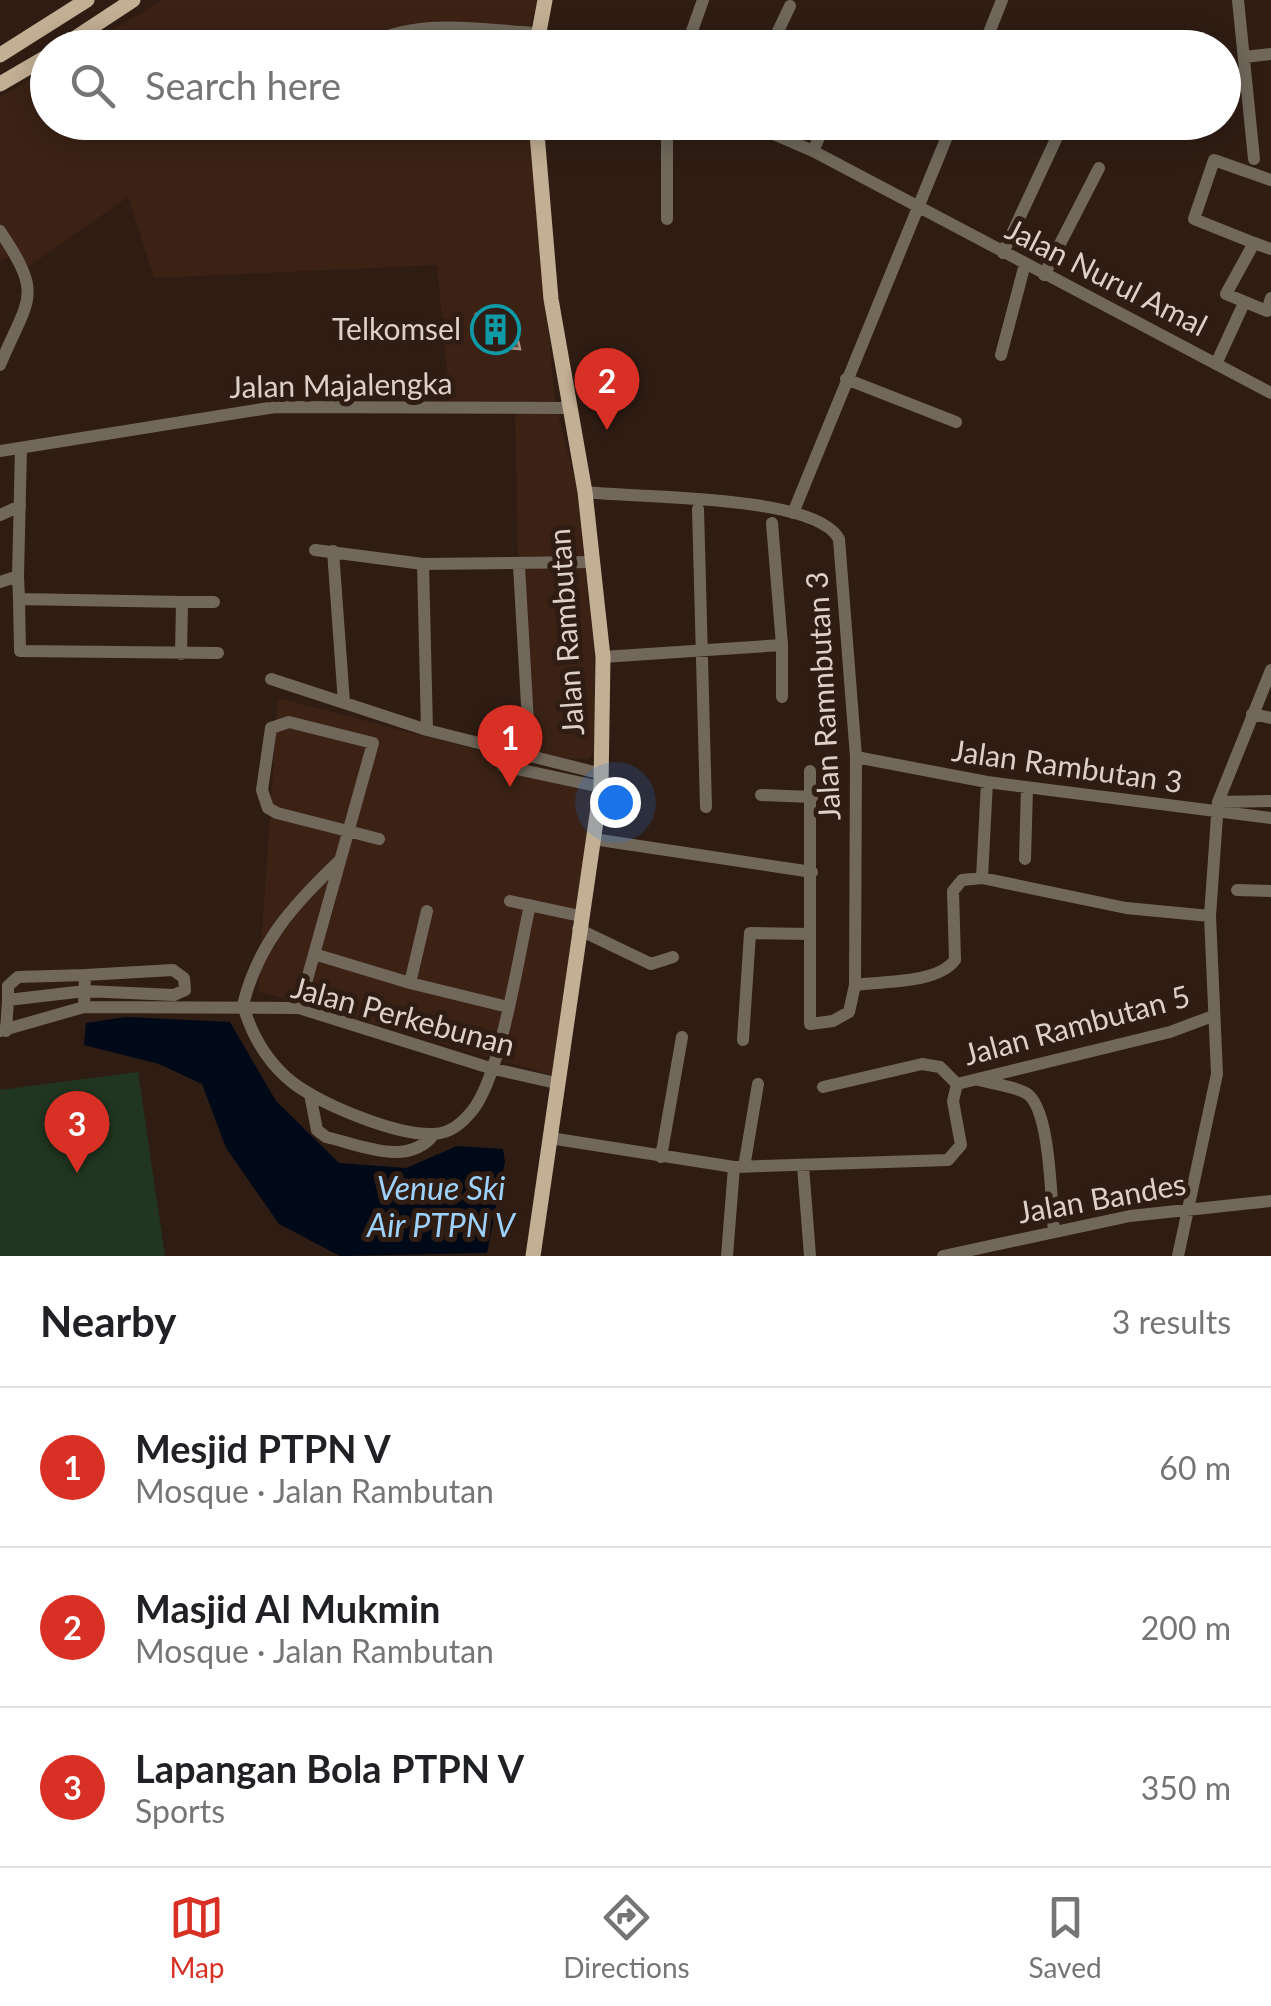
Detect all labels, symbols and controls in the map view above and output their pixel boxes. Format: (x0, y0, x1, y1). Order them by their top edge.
search box (30, 30, 1241, 140)
icon: search (65, 58, 120, 113)
text: Search here (145, 62, 341, 108)
street label: Jalan Nurul Amal (1000, 210, 1214, 342)
building icon: Telkomsel (470, 304, 522, 356)
place label: Telkomsel (332, 310, 461, 346)
pin: 2 (574, 348, 640, 430)
street label: Jalan Majalengka (229, 364, 453, 404)
street label: Jalan Rambutan (540, 527, 590, 737)
street label: Jalan Ramnbutan 3 (798, 571, 847, 822)
pin: 1 (478, 704, 542, 787)
street label: Jalan Rambutan 3 (950, 731, 1185, 799)
your location (590, 777, 641, 828)
street label: Jalan Perkebunan (288, 968, 519, 1062)
street label: Jalan Rambutan 5 (960, 977, 1193, 1072)
pin: 3 (44, 1090, 110, 1173)
street label: Jalan Bandes (1015, 1165, 1188, 1230)
water label: Venue Ski Air PTPN V (365, 1168, 517, 1244)
text: Nearby (40, 1296, 177, 1346)
text: 3 results (1112, 1302, 1231, 1341)
text: Mesjid PTPN V (135, 1425, 391, 1471)
text: 1 (63, 1448, 82, 1487)
text: 60 m (1159, 1448, 1231, 1487)
text: Mosque · Jalan Rambutan (135, 1471, 494, 1510)
text: Masjid Al Mukmin (135, 1585, 440, 1631)
text: 2 (63, 1608, 82, 1647)
text: 200 m (1141, 1608, 1231, 1647)
text: Mosque · Jalan Rambutan (135, 1631, 494, 1670)
text: Lapangan Bola PTPN V (135, 1745, 524, 1791)
text: 3 (63, 1768, 82, 1807)
text: 350 m (1141, 1768, 1231, 1807)
text: Sports (135, 1791, 225, 1830)
tab: Map (169, 1890, 225, 1984)
tab: Directions (563, 1890, 690, 1984)
tab: Saved (1028, 1890, 1102, 1984)

